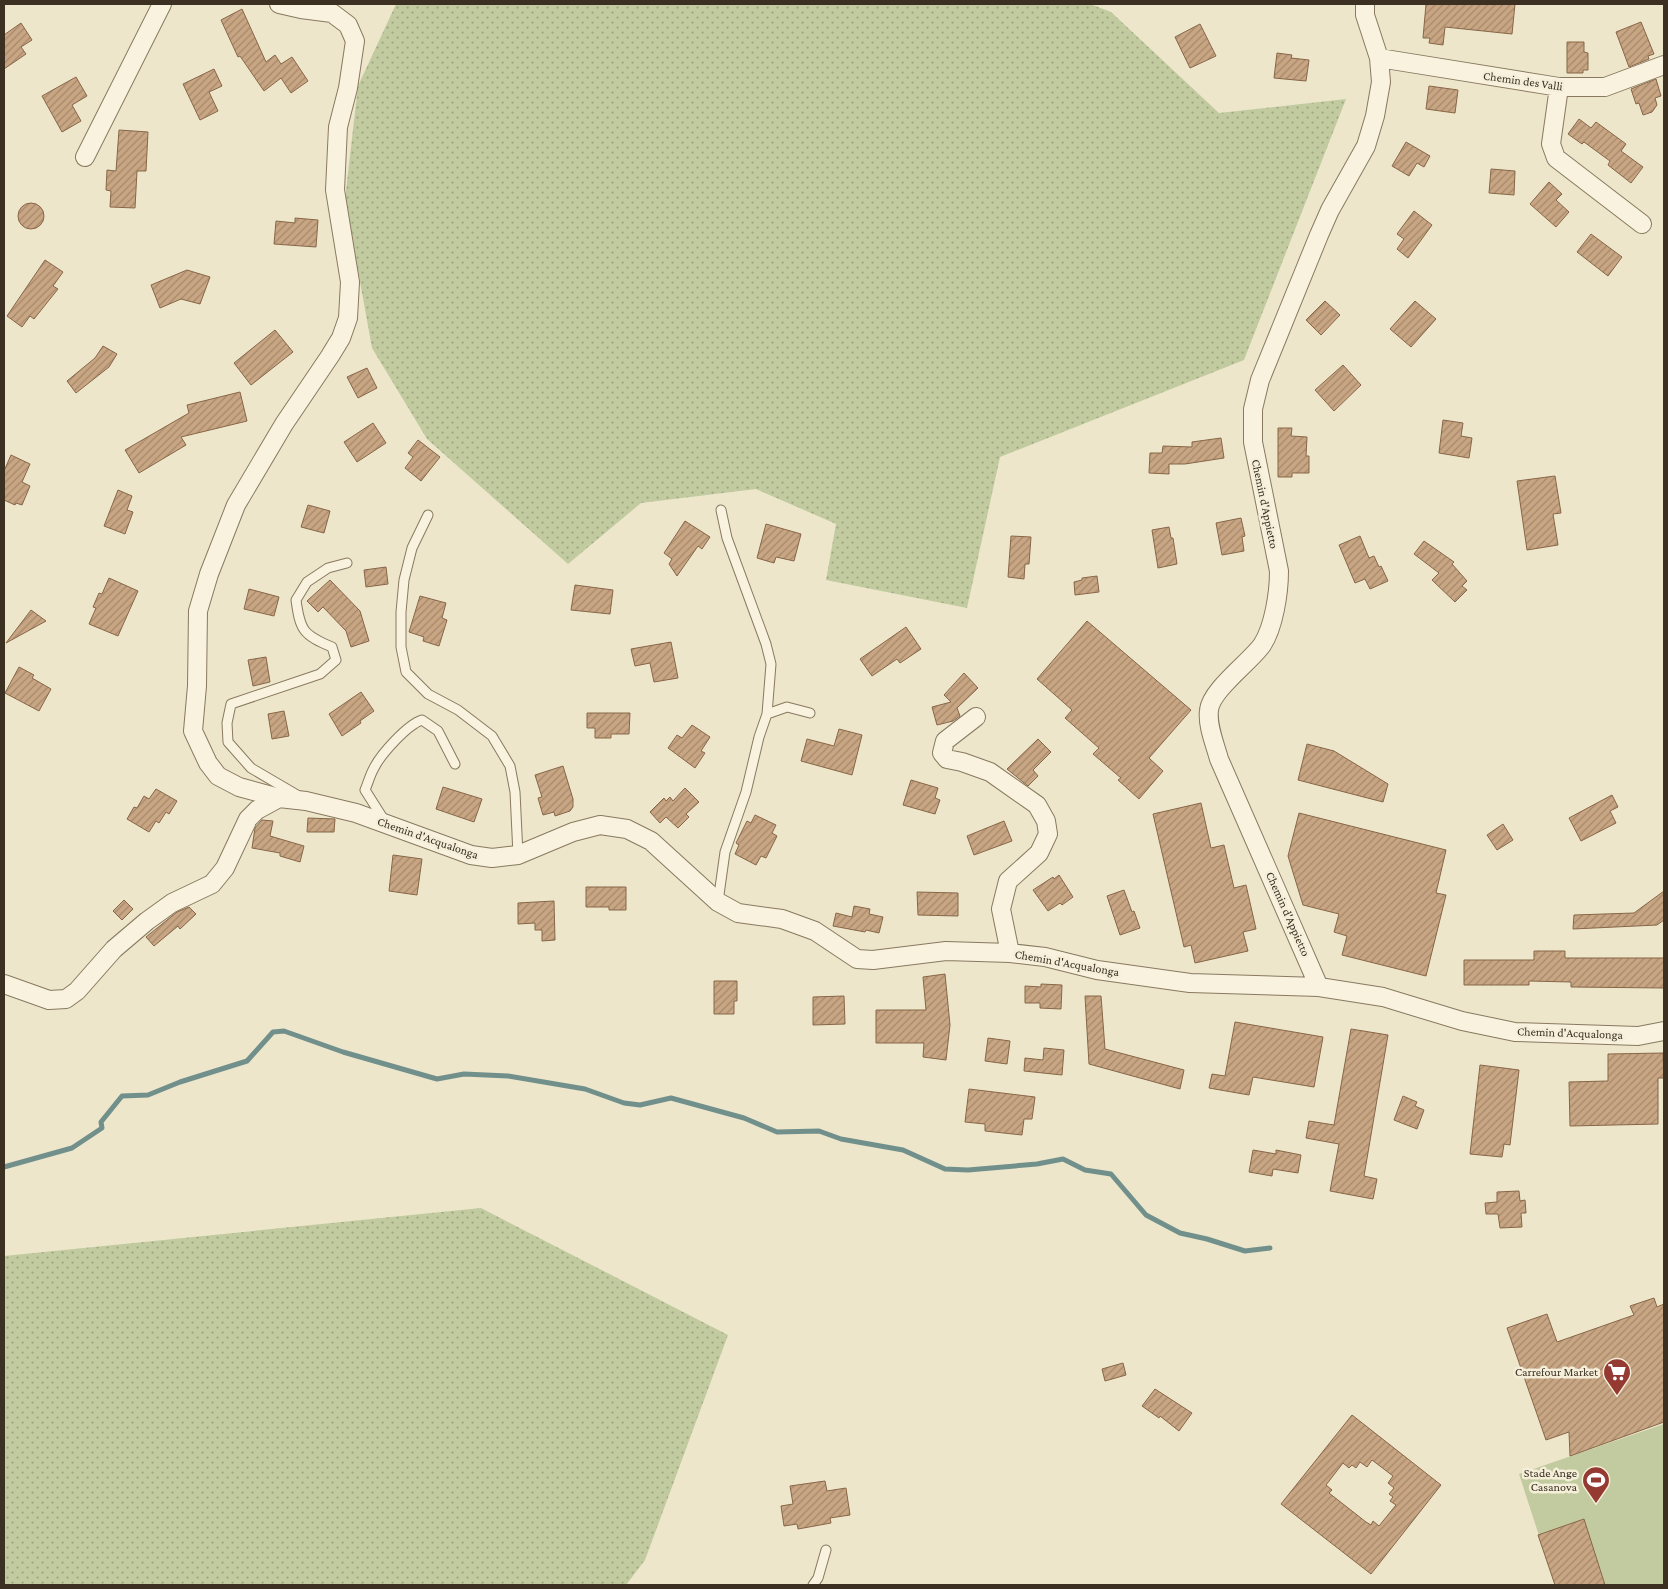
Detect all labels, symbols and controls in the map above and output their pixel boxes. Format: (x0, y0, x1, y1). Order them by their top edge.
street label: Chemin des Valli (1482, 68, 1564, 94)
street label: Chemin d'Appietto (1249, 458, 1281, 550)
street label: Chemin d'Acqualonga (376, 814, 481, 862)
street label: Chemin d'Appietto (1263, 870, 1313, 958)
street label: Chemin d'Acqualonga (1014, 947, 1121, 979)
street label: Chemin d'Acqualonga (1517, 1024, 1624, 1042)
supermarket icon: Carrefour Market (1602, 1357, 1632, 1396)
place label: Carrefour Market (1515, 1365, 1599, 1379)
sports icon: Stade Ange Casanova (1581, 1465, 1611, 1504)
place label: Stade Ange Casanova (1524, 1466, 1577, 1494)

